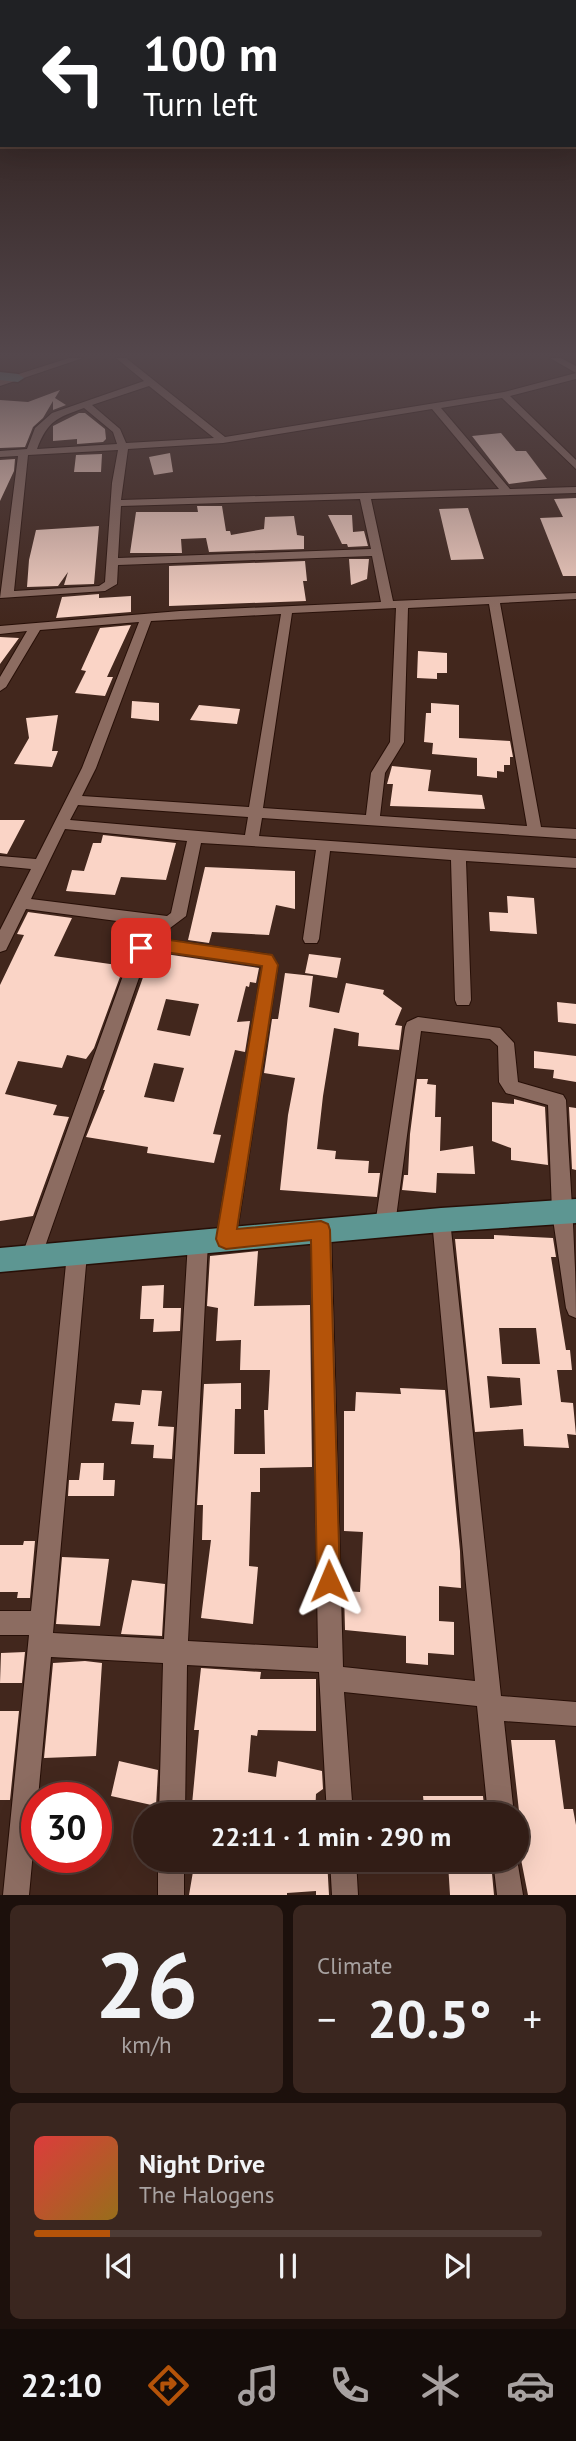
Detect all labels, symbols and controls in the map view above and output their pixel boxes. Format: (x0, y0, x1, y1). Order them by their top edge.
text: 100 m (143, 21, 278, 85)
icon: left (28, 28, 119, 119)
text: Turn left (143, 83, 258, 125)
pin (111, 918, 171, 978)
icon: arrive (122, 929, 160, 967)
position arrow (292, 1544, 366, 1618)
speed limit sign: 30 (21, 1782, 112, 1873)
text: 22:11 · 1 min · 290 m (211, 1820, 451, 1853)
text: 26 (95, 1925, 198, 2043)
text: Climate (317, 1951, 392, 1980)
text: 20.5° (368, 1985, 491, 2052)
text: − (317, 1994, 336, 2043)
text: + (523, 1994, 542, 2043)
text: km/h (121, 2030, 172, 2059)
text: Night Drive (139, 2147, 265, 2180)
text: The Halogens (139, 2180, 274, 2209)
icon: previous (100, 2247, 138, 2285)
icon: pause (269, 2247, 307, 2285)
icon: next (438, 2247, 476, 2285)
icon: directions (144, 2361, 193, 2410)
icon: music (234, 2361, 283, 2410)
icon: phone (325, 2361, 374, 2410)
icon: climate (416, 2361, 465, 2410)
icon: car (506, 2361, 555, 2410)
text: 22:10 (21, 2364, 102, 2406)

